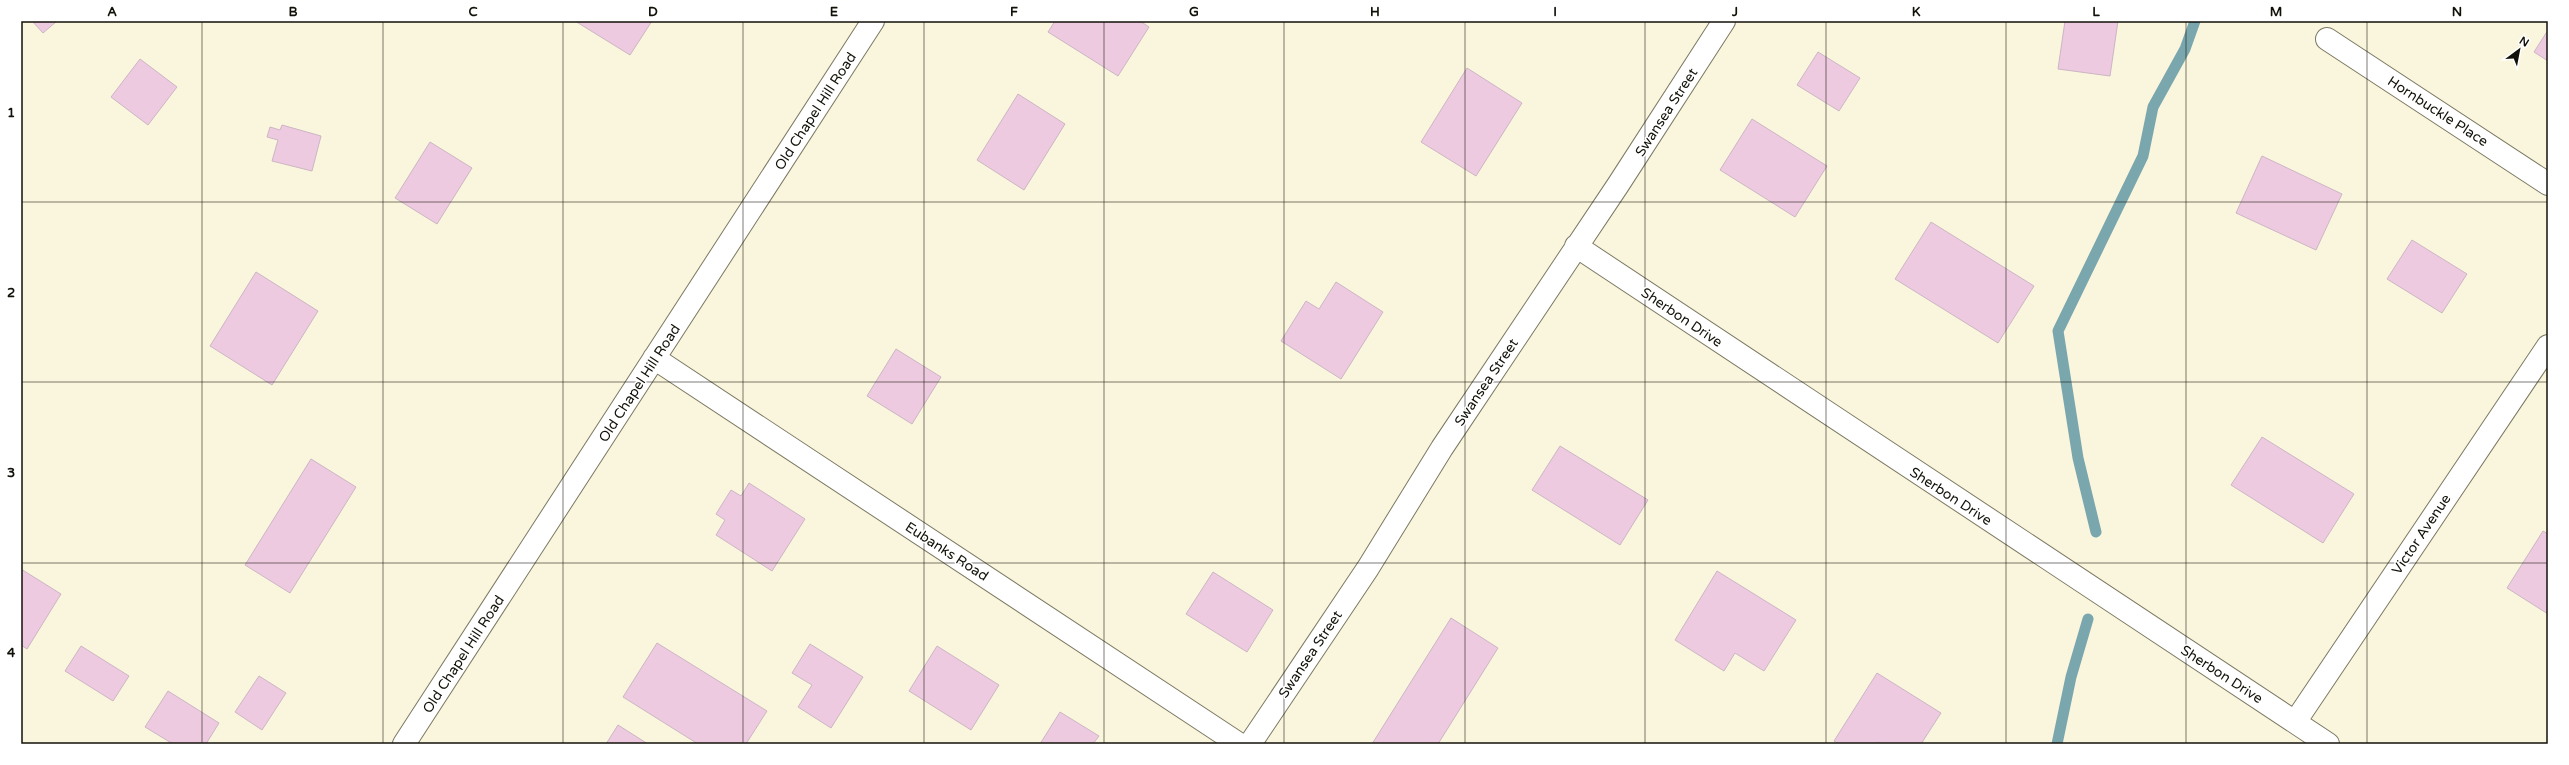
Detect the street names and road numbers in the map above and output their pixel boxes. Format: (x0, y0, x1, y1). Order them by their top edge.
street label: Old Chapel Hill Road (771, 49, 860, 173)
street label: Swansea Street (1632, 64, 1702, 160)
street label: Hornbuckle Place (2384, 73, 2491, 150)
street label: Sherbon Drive (1638, 284, 1726, 351)
street label: Old Chapel Hill Road (595, 321, 684, 445)
street label: Swansea Street (1451, 335, 1522, 429)
street label: Sherbon Drive (1907, 464, 1995, 529)
street label: Victor Avenue (2388, 491, 2455, 578)
street label: Eubanks Road (902, 518, 991, 585)
street label: Old Chapel Hill Road (419, 592, 508, 716)
street label: Swansea Street (1275, 607, 1346, 701)
street label: Sherbon Drive (2178, 642, 2266, 707)

